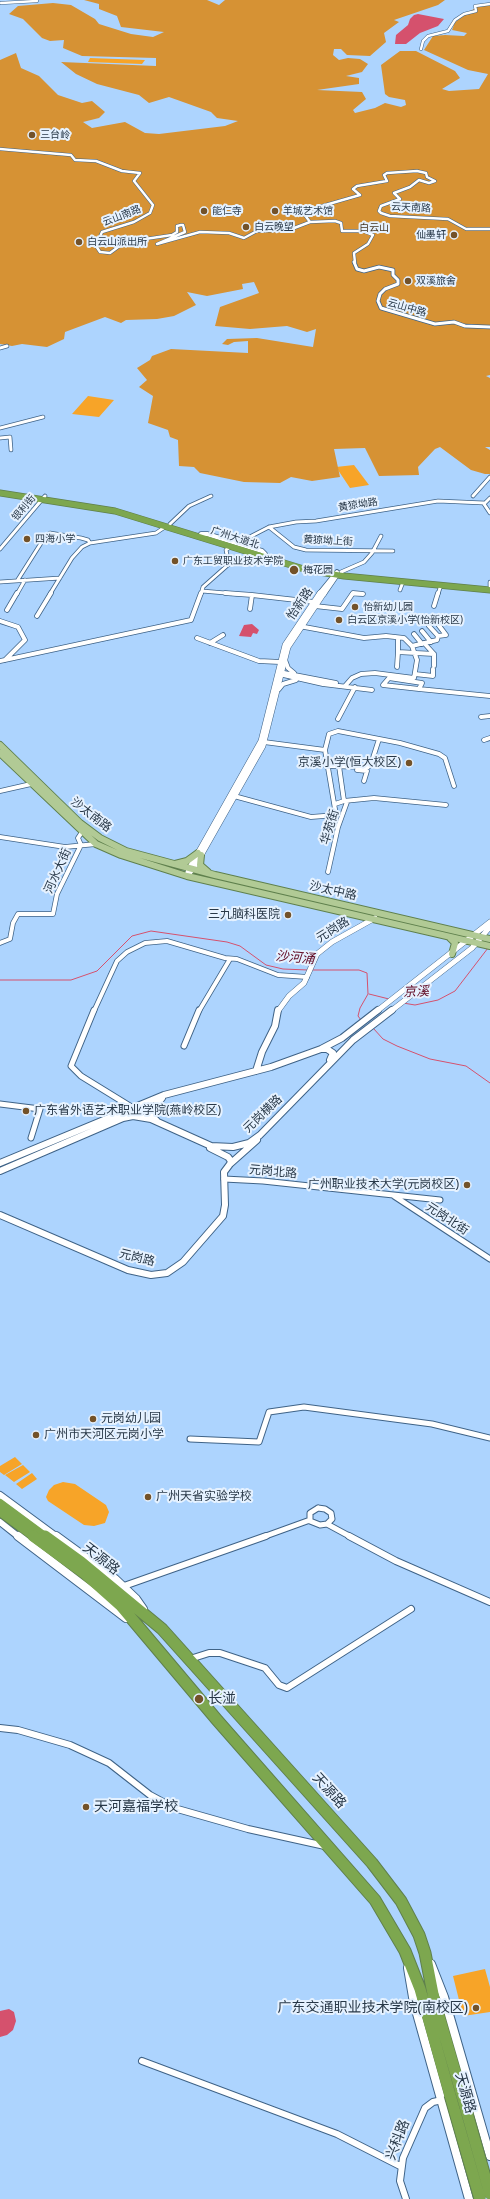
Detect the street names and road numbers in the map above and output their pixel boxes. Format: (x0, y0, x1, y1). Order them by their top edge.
street label: 云天南路 (391, 201, 431, 215)
street label: 云山南路 (101, 203, 143, 229)
street label: 云山中路 (386, 297, 428, 319)
street label: 银利街 (10, 493, 38, 523)
street label: 黄猄坳路 (337, 496, 379, 514)
street label: 广州大道北 (209, 525, 261, 551)
street label: 黄猄坳上街 (303, 534, 353, 548)
street label: 怡新路 (284, 585, 316, 623)
street label: 沙太南路 (68, 795, 114, 835)
street label: 华苑街 (318, 808, 342, 846)
street label: 河水大街 (42, 846, 74, 896)
street label: 沙太中路 (308, 879, 358, 903)
street label: 元岗路 (314, 914, 352, 946)
street label: 元岗横路 (241, 1092, 285, 1136)
street label: 元岗北路 (248, 1163, 298, 1181)
street label: 元岗北街 (423, 1200, 471, 1238)
street label: 元岗路 (118, 1247, 156, 1269)
street label: 天源路 (79, 1539, 123, 1579)
street label: 天源路 (309, 1770, 349, 1812)
street label: 天源路 (451, 2070, 479, 2116)
street label: 兴科路 (383, 2117, 413, 2163)

